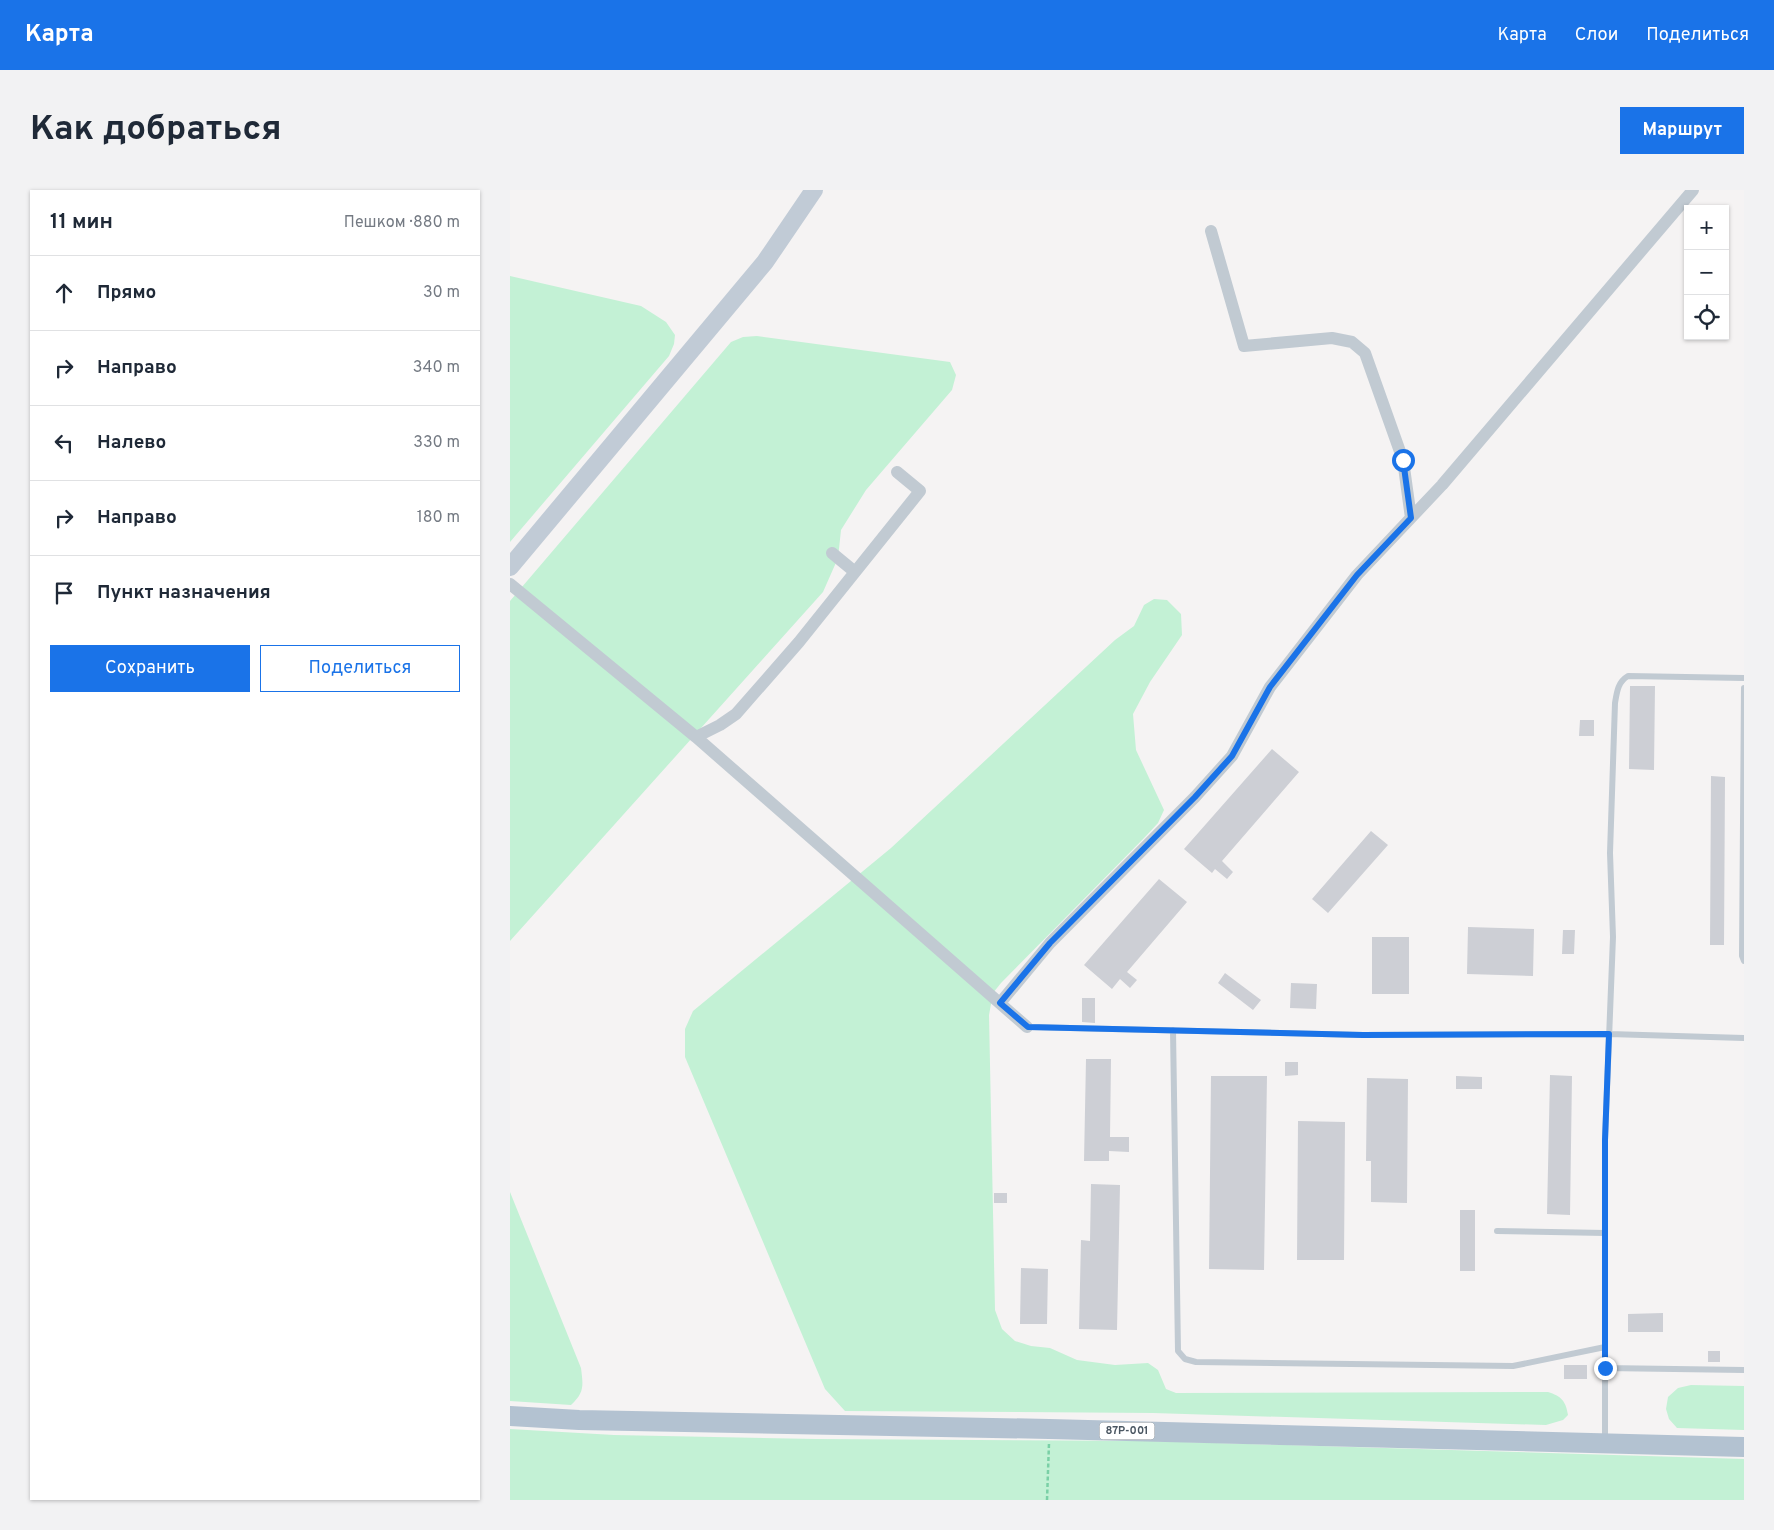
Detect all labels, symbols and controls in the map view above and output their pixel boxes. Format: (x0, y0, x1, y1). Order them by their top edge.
text: Карта (25, 20, 94, 50)
text: Карта (1497, 24, 1547, 47)
text: Слои (1575, 24, 1618, 47)
text: Поделиться (1646, 24, 1749, 47)
button: Маршрут (1620, 107, 1744, 154)
text: Как добраться (30, 108, 282, 152)
map controls (1684, 205, 1729, 340)
button: + (1684, 205, 1729, 250)
text: 11 мин (50, 209, 113, 236)
text: Пешком · 880 m (344, 213, 460, 233)
button: − (1684, 250, 1729, 295)
icon: ahead (50, 279, 78, 307)
text: Прямо (97, 281, 156, 305)
text: 30 m (423, 283, 460, 303)
button: locate (1684, 295, 1729, 340)
icon: right (50, 354, 78, 382)
text: Направо (97, 356, 177, 380)
text: 340 m (413, 358, 460, 378)
icon: left (50, 429, 78, 457)
text: Налево (97, 431, 166, 455)
text: 330 m (413, 433, 460, 453)
route start (1392, 449, 1415, 472)
icon: right (50, 504, 78, 532)
text: Направо (97, 506, 177, 530)
text: 180 m (417, 508, 460, 528)
icon: arrive (50, 579, 78, 607)
text: Пункт назначения (97, 581, 271, 605)
button: Сохранить (50, 645, 250, 692)
button: Поделиться (260, 645, 460, 692)
route end (1594, 1357, 1617, 1380)
road number: 87Р-001 (1100, 1422, 1154, 1440)

